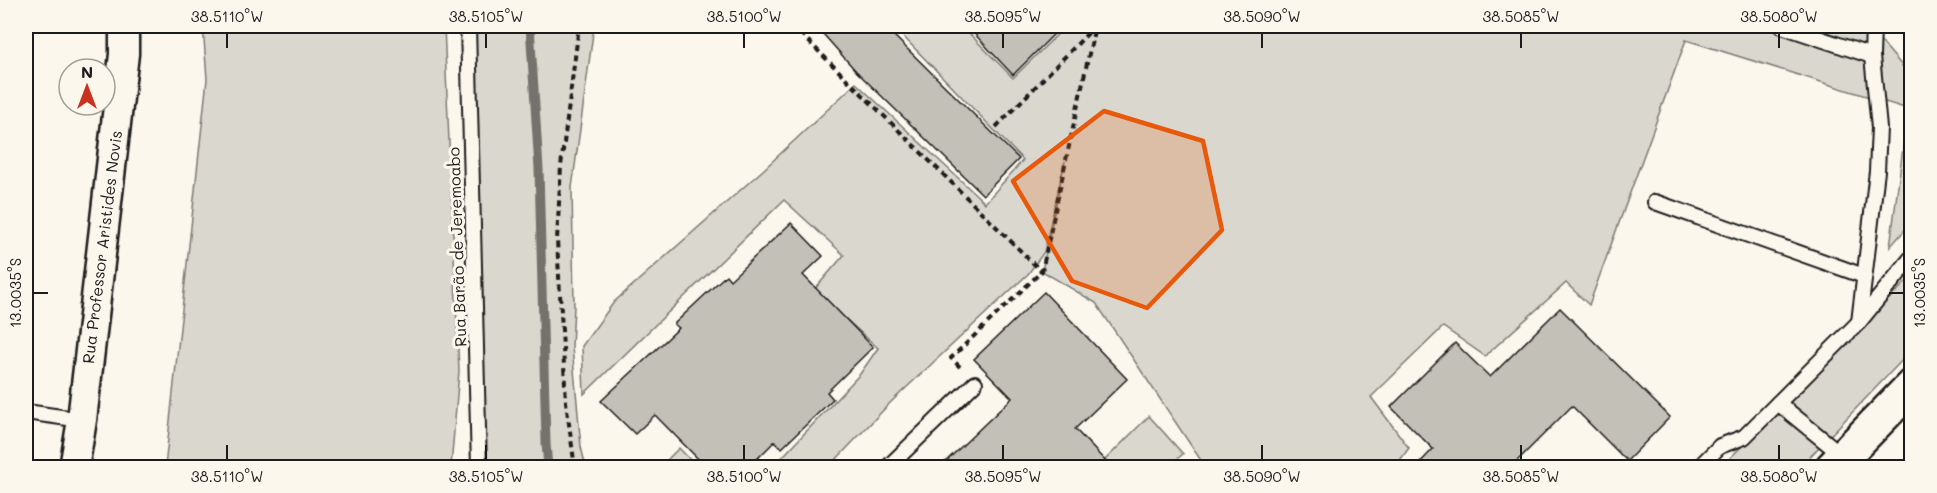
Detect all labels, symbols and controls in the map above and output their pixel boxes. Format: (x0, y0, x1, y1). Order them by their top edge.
text: 38.5110°W (191, 6, 263, 26)
text: 38.5105°W (449, 6, 523, 26)
text: 38.5100°W (706, 6, 782, 26)
text: 38.5095°W (965, 6, 1041, 26)
text: 38.5090°W (1223, 6, 1301, 26)
text: 38.5085°W (1482, 6, 1560, 26)
text: 38.5080°W (1740, 6, 1818, 26)
north arrow (57, 57, 117, 117)
text: N (81, 61, 93, 82)
street label: Rua Professor Aristides Novis (77, 129, 126, 365)
street label: Rua Barão de Jeremoabo (443, 147, 470, 347)
text: 13.0035°S (5, 258, 25, 328)
text: 13.0035°S (1909, 258, 1929, 328)
text: 38.5110°W (191, 466, 263, 486)
text: 38.5105°W (449, 466, 523, 486)
text: 38.5100°W (706, 466, 782, 486)
text: 38.5095°W (965, 466, 1041, 486)
text: 38.5090°W (1223, 466, 1301, 486)
text: 38.5085°W (1482, 466, 1560, 486)
text: 38.5080°W (1740, 466, 1818, 486)

